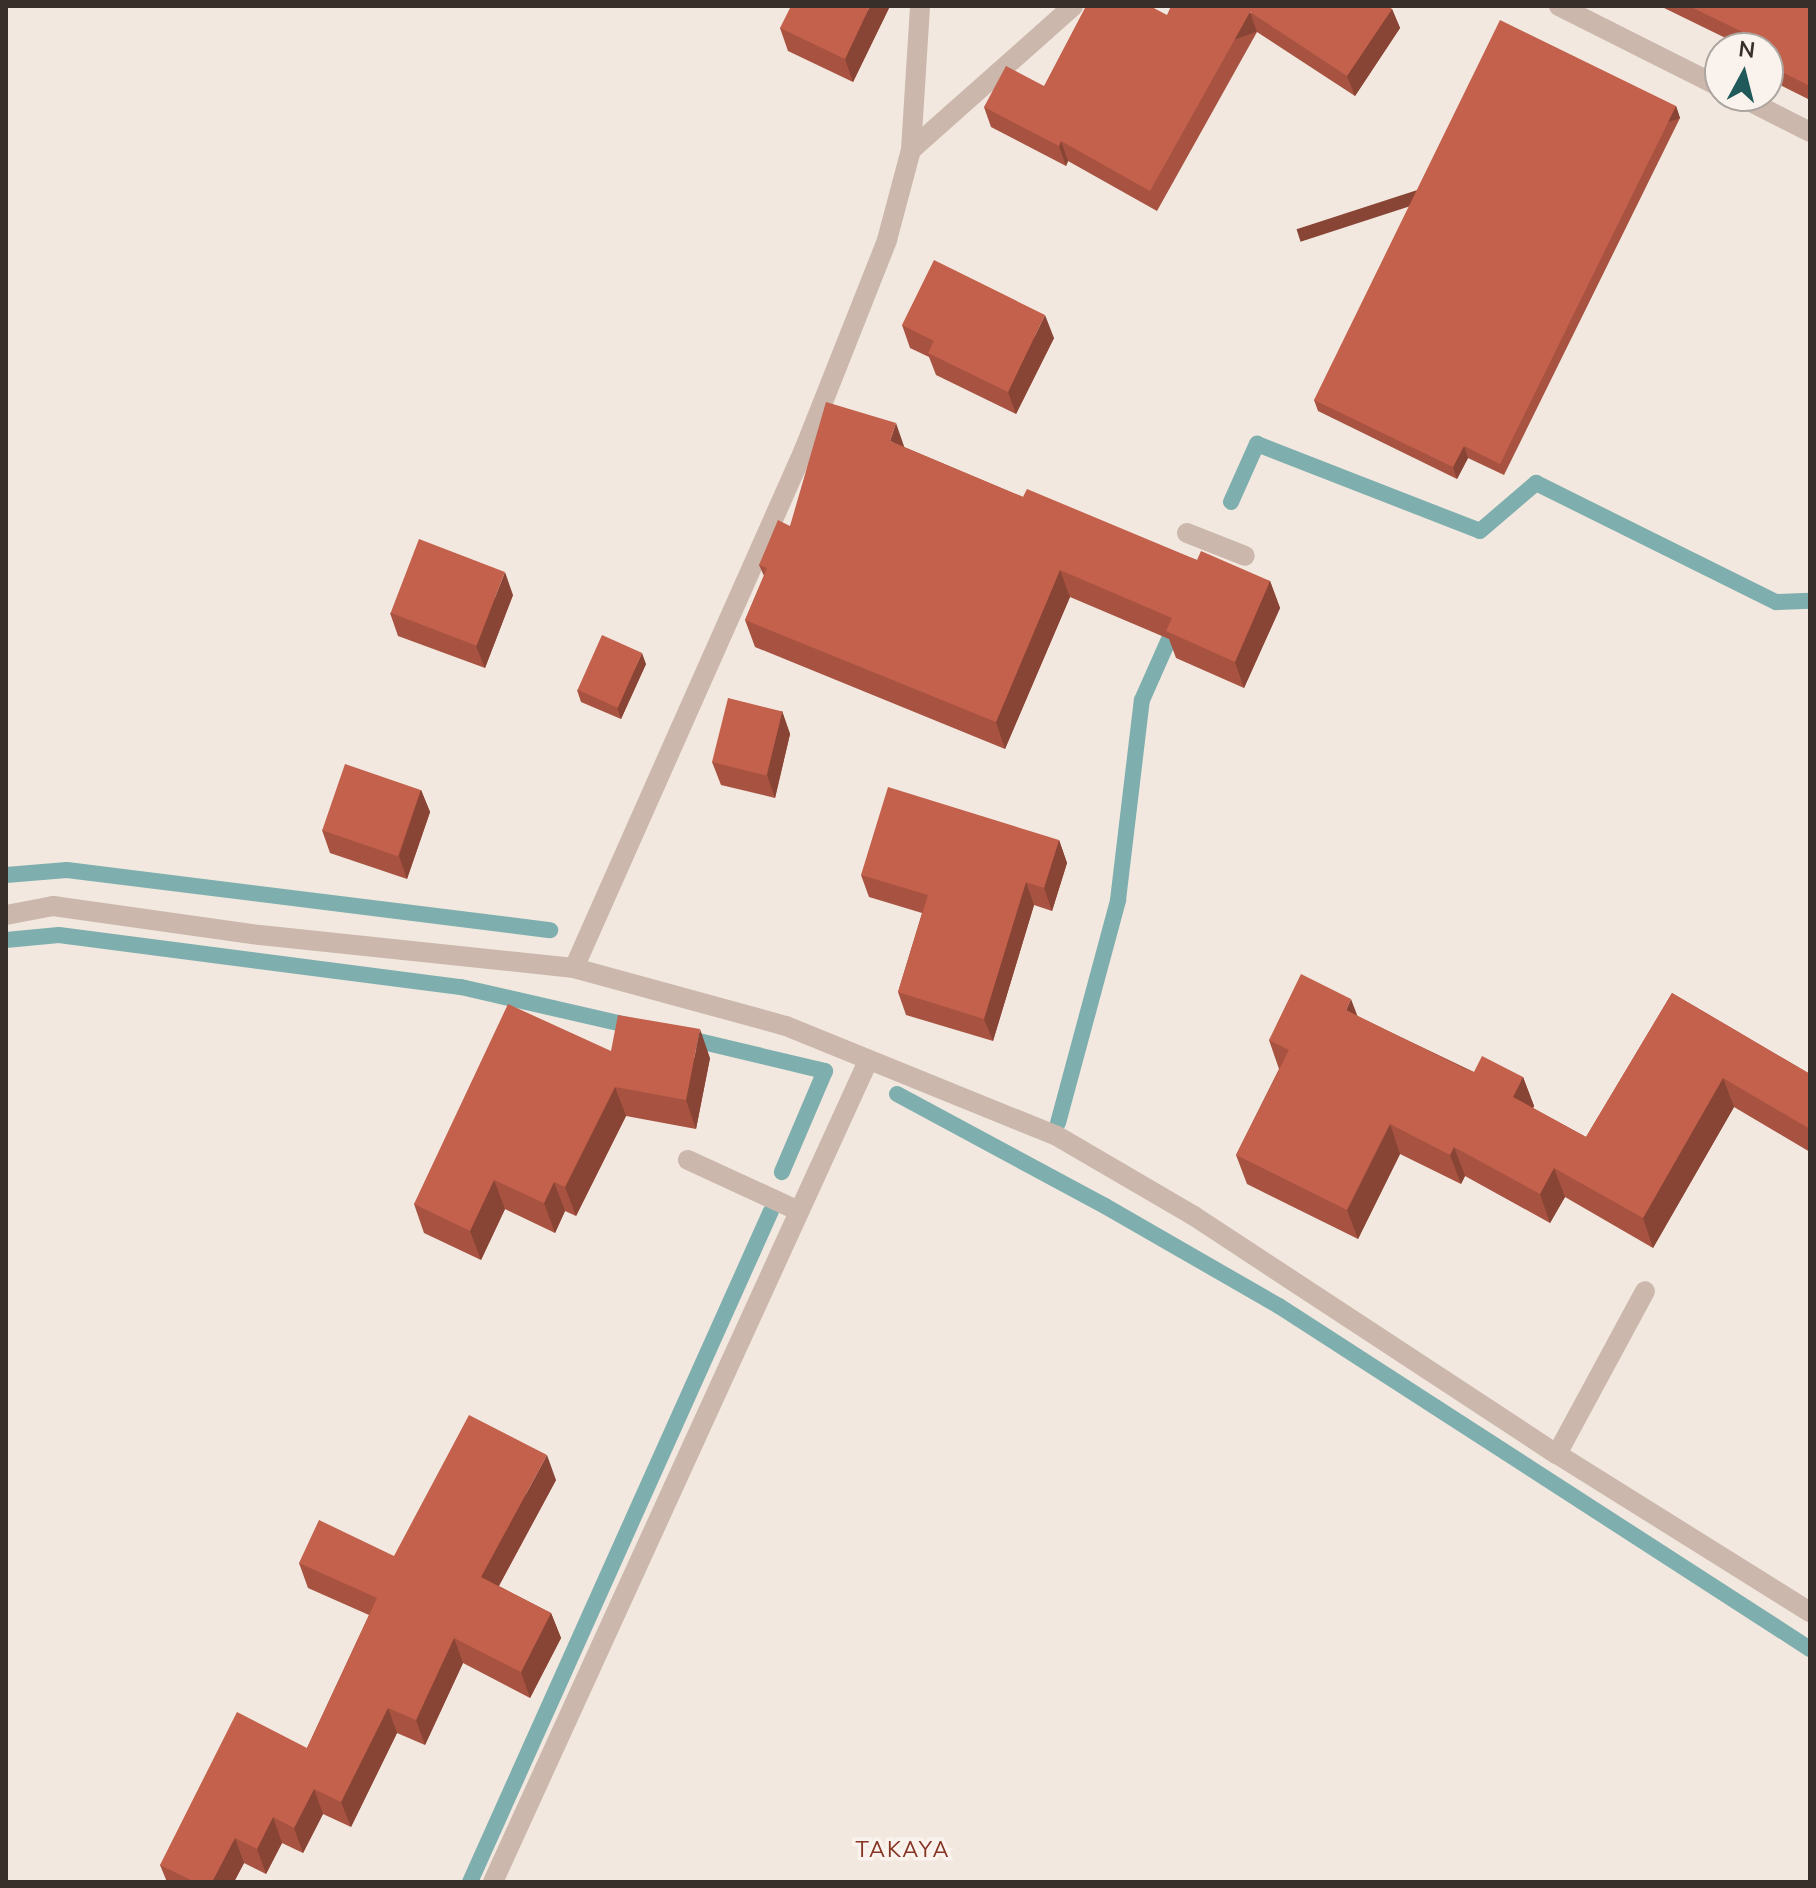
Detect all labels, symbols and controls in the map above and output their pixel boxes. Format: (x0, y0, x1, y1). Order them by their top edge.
north arrow (1704, 32, 1784, 112)
text: N (1737, 34, 1757, 66)
district label: TAKAYA (855, 1838, 951, 1864)

